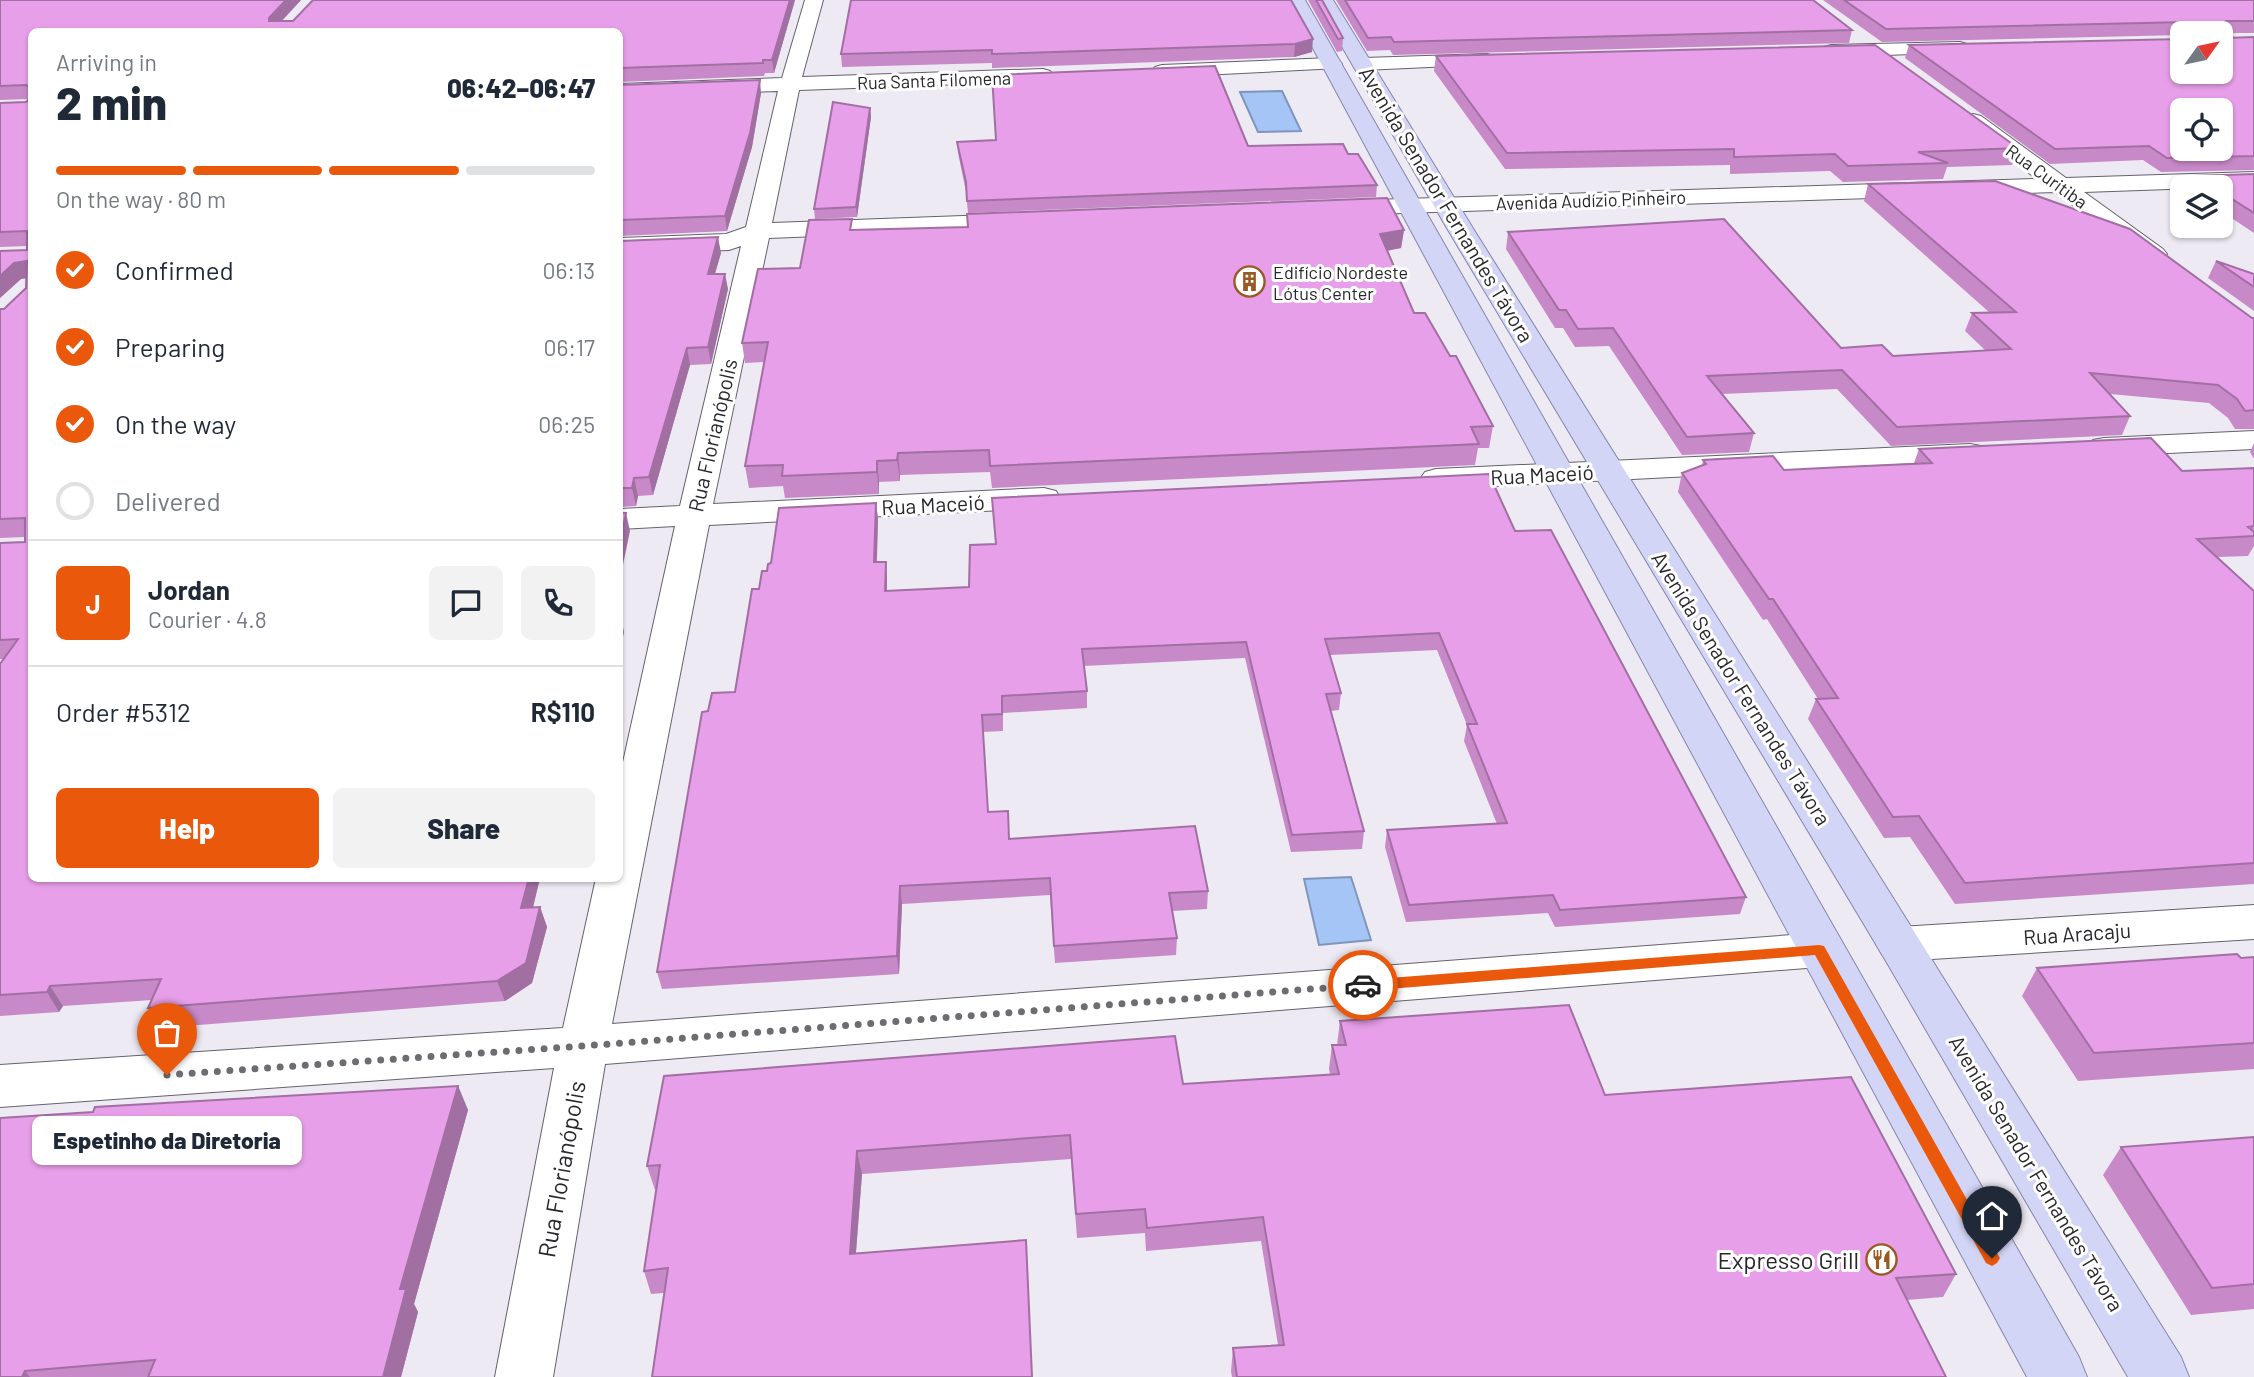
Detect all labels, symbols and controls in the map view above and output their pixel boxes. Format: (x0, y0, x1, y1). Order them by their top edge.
north arrow (2170, 21, 2233, 84)
map controls (2170, 21, 2233, 238)
text: Arriving in (56, 48, 157, 76)
street label: Avenida Senador Fernandes Távora (1354, 61, 1540, 347)
street label: Rua Santa Filomena (857, 66, 1011, 94)
text: 06:42–06:47 (447, 72, 595, 103)
text: 2 min (56, 74, 167, 129)
button: locate (2170, 98, 2233, 161)
street label: Rua Curitiba (2002, 139, 2092, 213)
button: layers (2170, 175, 2233, 238)
text: On the way · 80 m (56, 185, 226, 213)
street label: Avenida Audízio Pinheiro (1495, 186, 1687, 214)
icon: check (56, 251, 94, 289)
text: Confirmed (115, 254, 234, 285)
text: 06:13 (542, 256, 595, 284)
place label: Edifício Nordeste Lótus Center (1273, 261, 1408, 304)
building icon: Edifício Nordeste Lótus Center (1233, 265, 1267, 299)
icon: check (56, 328, 94, 366)
text: Preparing (115, 331, 225, 362)
text: 06:17 (543, 333, 595, 361)
street label: Rua Florianópolis (682, 356, 742, 514)
icon: check (56, 405, 94, 443)
text: On the way (115, 408, 236, 439)
text: 06:25 (538, 410, 595, 438)
street label: Rua Maceió (1490, 459, 1594, 489)
text: Delivered (115, 485, 221, 516)
street label: Rua Maceió (881, 489, 985, 519)
street label: Avenida Senador Fernandes Távora (1647, 547, 1837, 829)
button: chat (429, 566, 503, 640)
button: phone (521, 566, 595, 640)
text: Jordan (148, 574, 230, 605)
text: J (85, 588, 101, 619)
text: Courier · 4.8 (148, 605, 267, 633)
text: Order #5312 (56, 696, 191, 727)
text: R$110 (531, 696, 595, 727)
button: Help (56, 788, 319, 868)
button: Share (333, 788, 595, 868)
street label: Rua Aracaju (2022, 917, 2132, 949)
courier (1328, 950, 1398, 1020)
icon: car (1344, 966, 1382, 1004)
pin (137, 1003, 197, 1075)
icon: bag (148, 1014, 186, 1052)
street label: Avenida Senador Fernandes Távora (1944, 1030, 2130, 1316)
street label: Rua Florianópolis (531, 1078, 591, 1260)
callout: Espetinho da Diretoria (32, 1117, 302, 1166)
text: Espetinho da Diretoria (53, 1126, 281, 1154)
pin (1962, 1186, 2022, 1258)
icon: home (1973, 1197, 2011, 1235)
restaurant icon: Expresso Grill (1865, 1242, 1899, 1276)
place label: Expresso Grill (1717, 1245, 1859, 1274)

